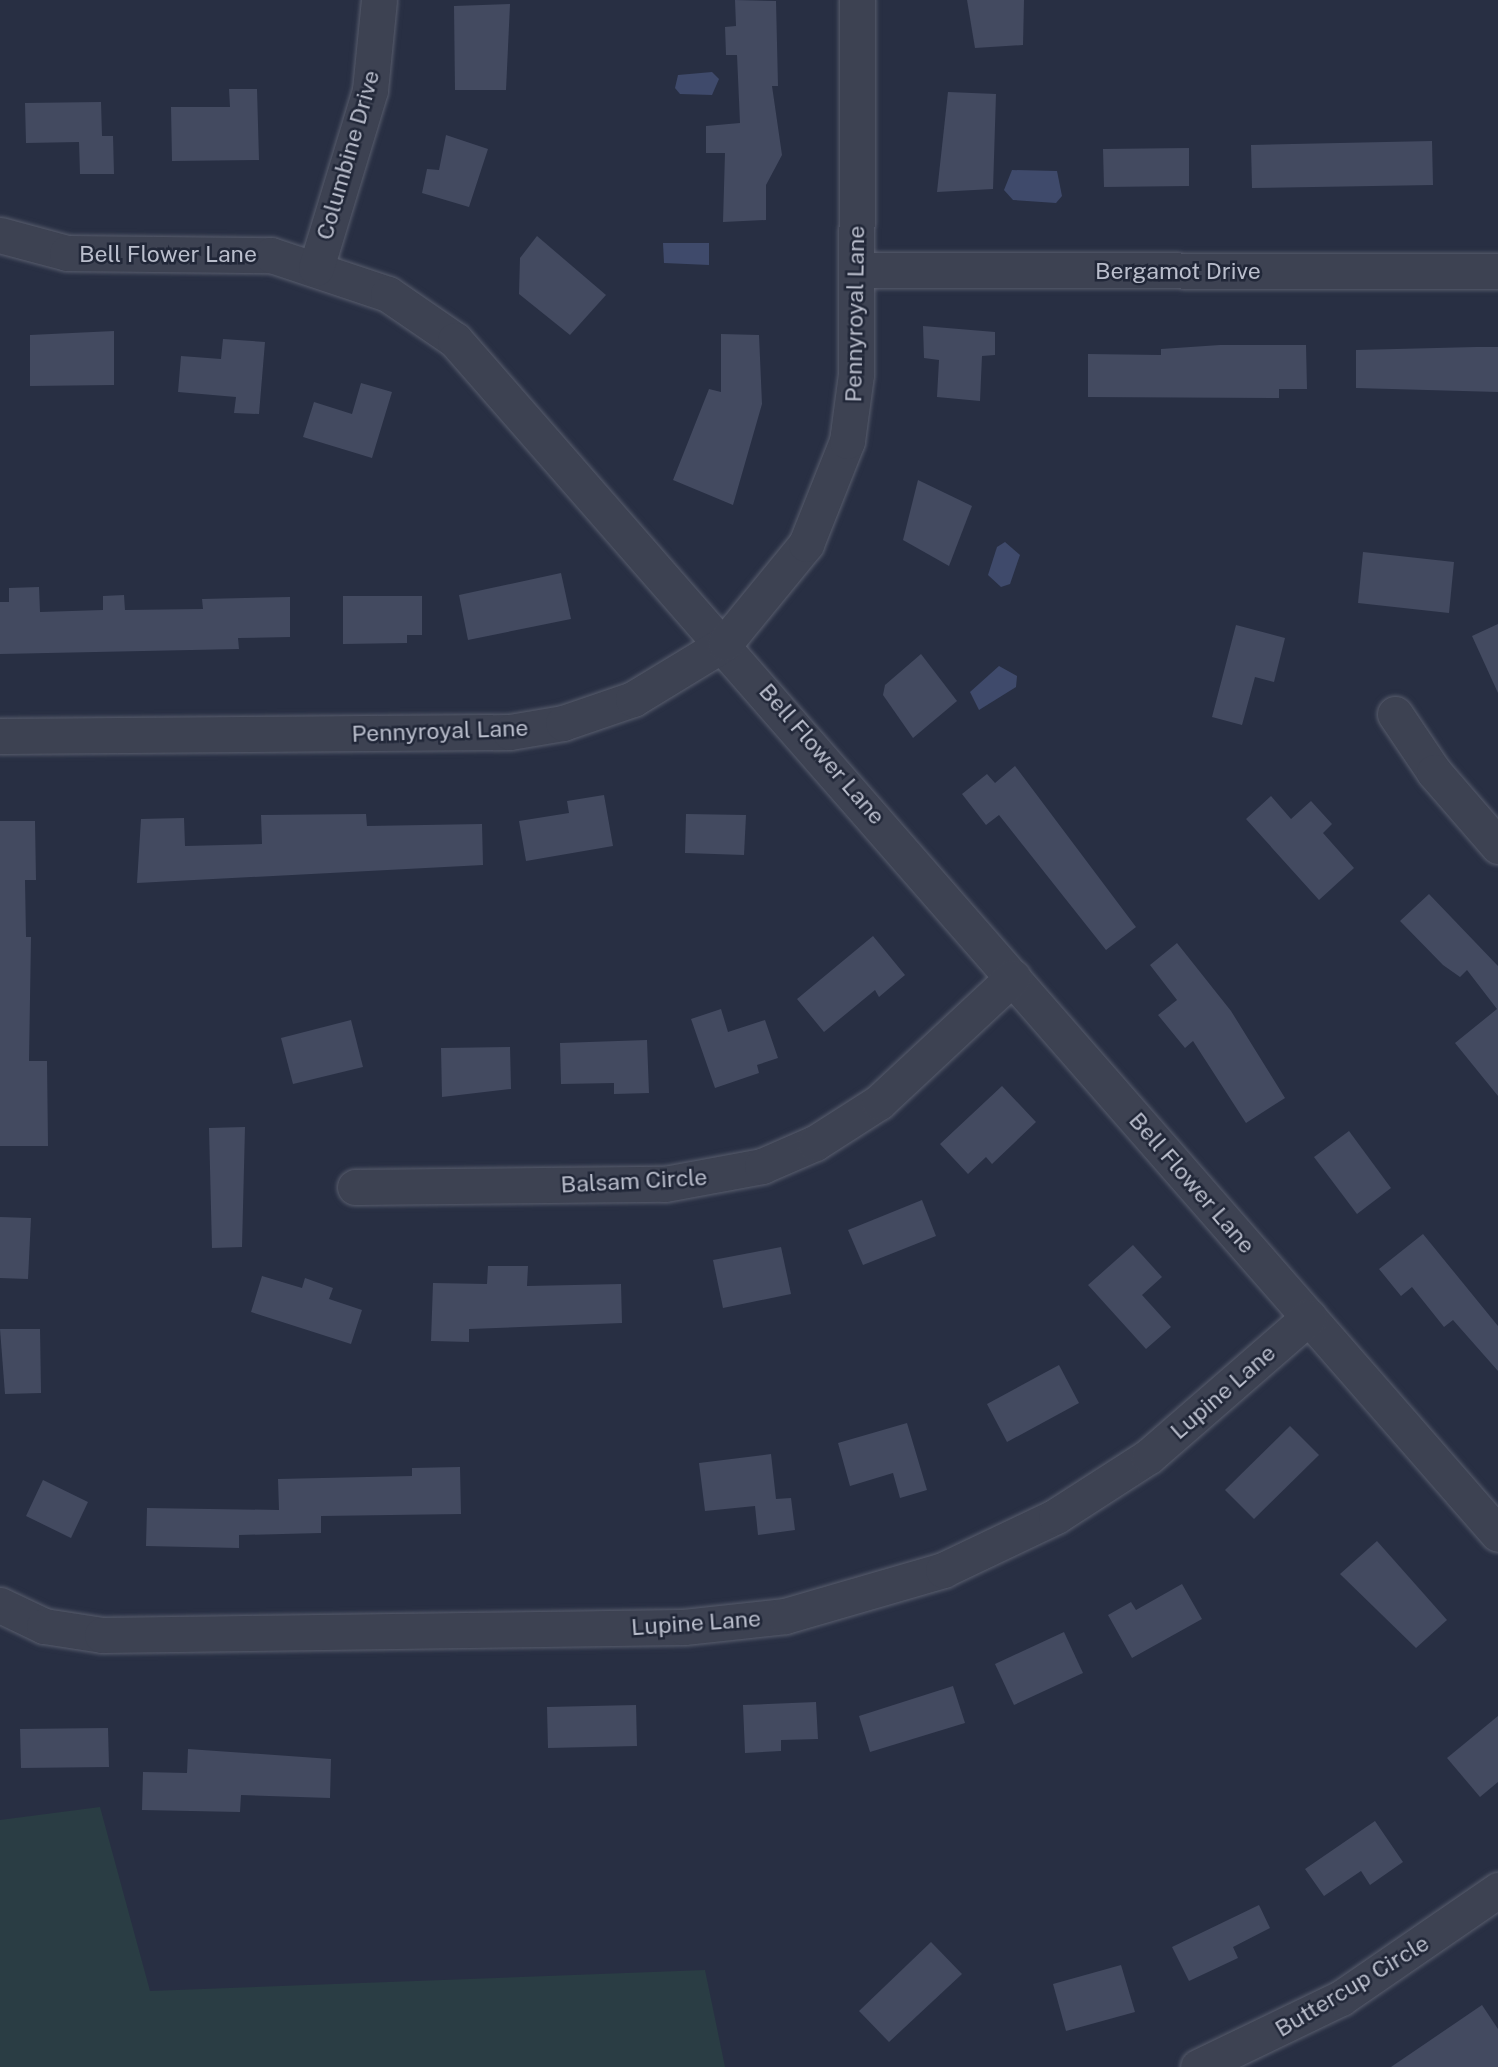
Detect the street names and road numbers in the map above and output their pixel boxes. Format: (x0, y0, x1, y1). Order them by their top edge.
street label: Columbine Drive (311, 67, 385, 243)
street label: Pennyroyal Lane (840, 225, 870, 403)
street label: Bell Flower Lane (79, 240, 257, 268)
street label: Bergamot Drive (1095, 257, 1261, 285)
street label: Bell Flower Lane (753, 678, 891, 830)
street label: Pennyroyal Lane (351, 714, 529, 748)
street label: Bell Flower Lane (1123, 1107, 1261, 1259)
street label: Balsam Circle (560, 1163, 708, 1199)
street label: Lupine Lane (1165, 1339, 1281, 1445)
street label: Lupine Lane (630, 1605, 762, 1641)
street label: Buttercup Circle (1270, 1929, 1434, 2043)

